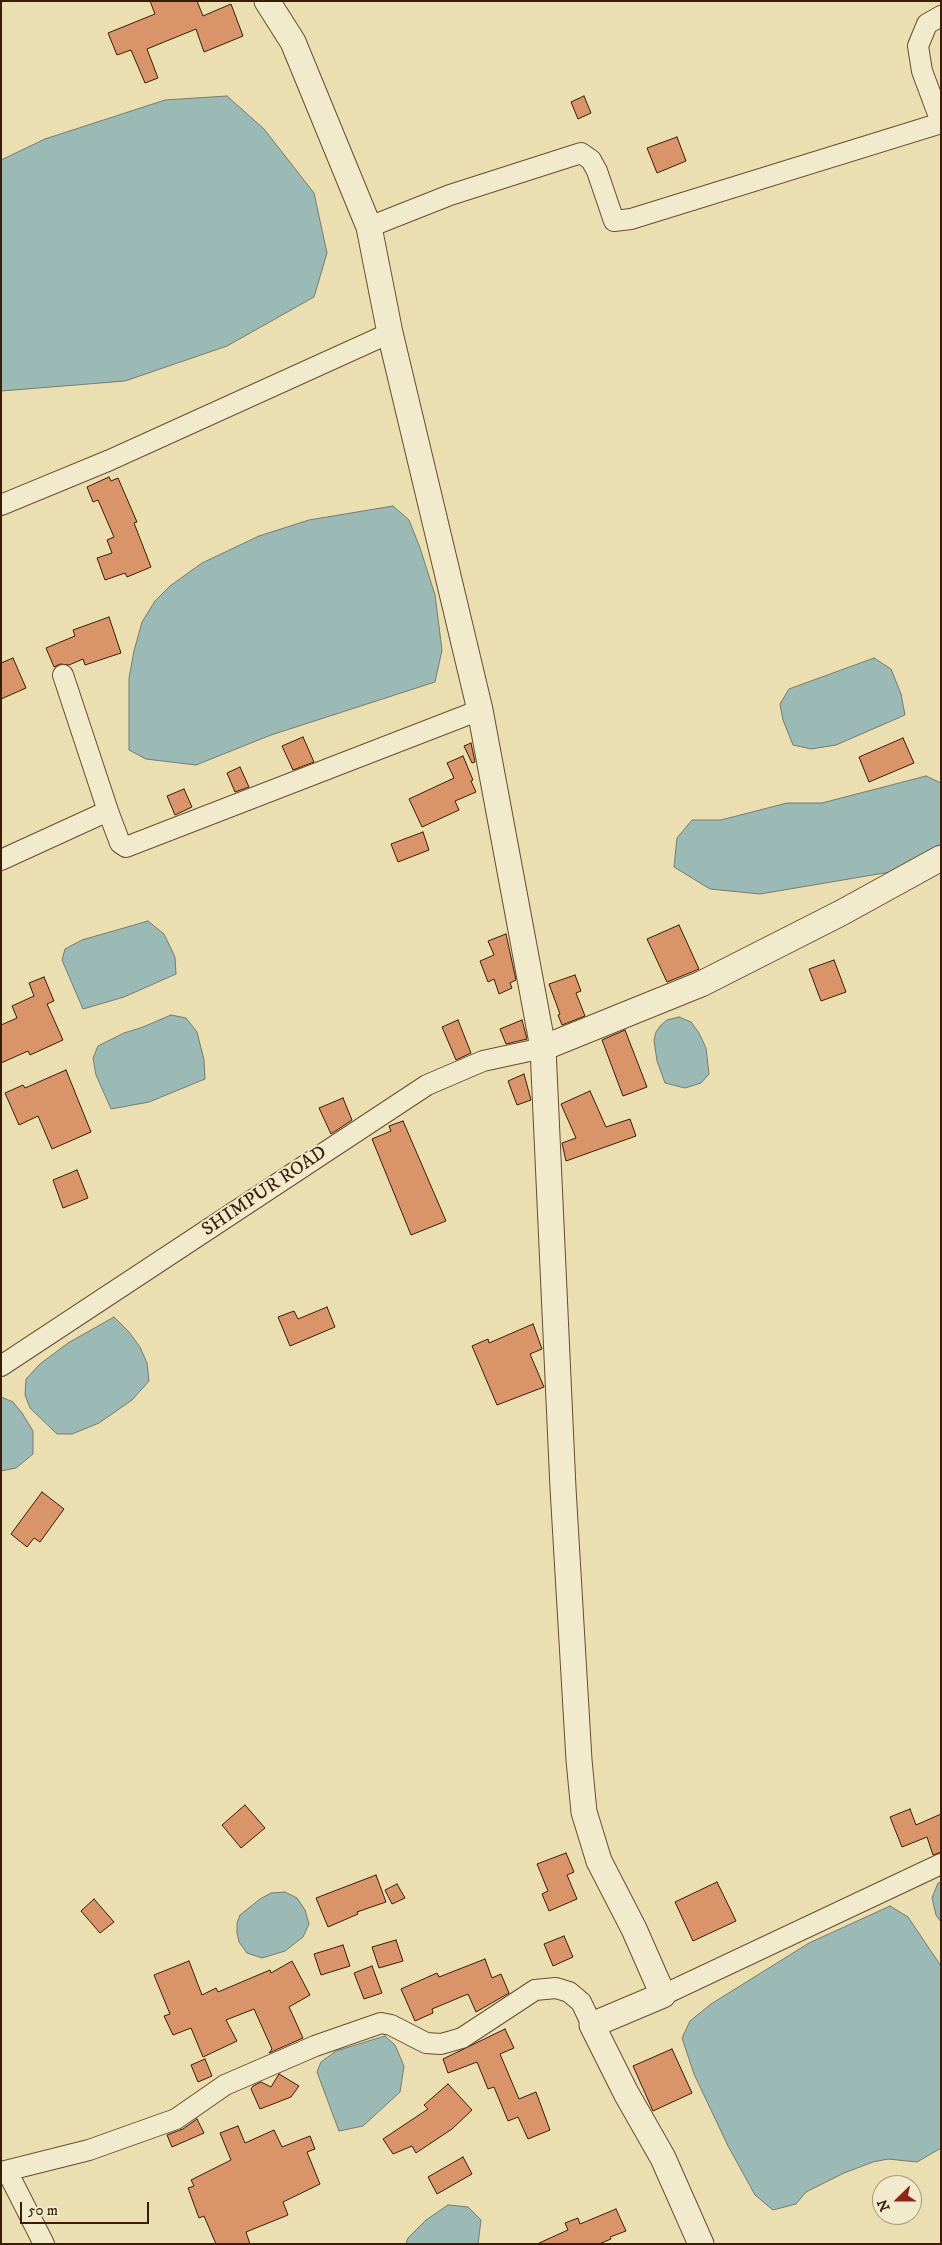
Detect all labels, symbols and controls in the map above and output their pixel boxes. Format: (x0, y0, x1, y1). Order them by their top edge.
street label: SHIMPUR ROAD (198, 1142, 332, 1242)
north arrow (872, 2175, 922, 2225)
scale bar (22, 2192, 151, 2224)
text: N (874, 2197, 895, 2214)
text: 50 m (28, 2201, 58, 2220)

